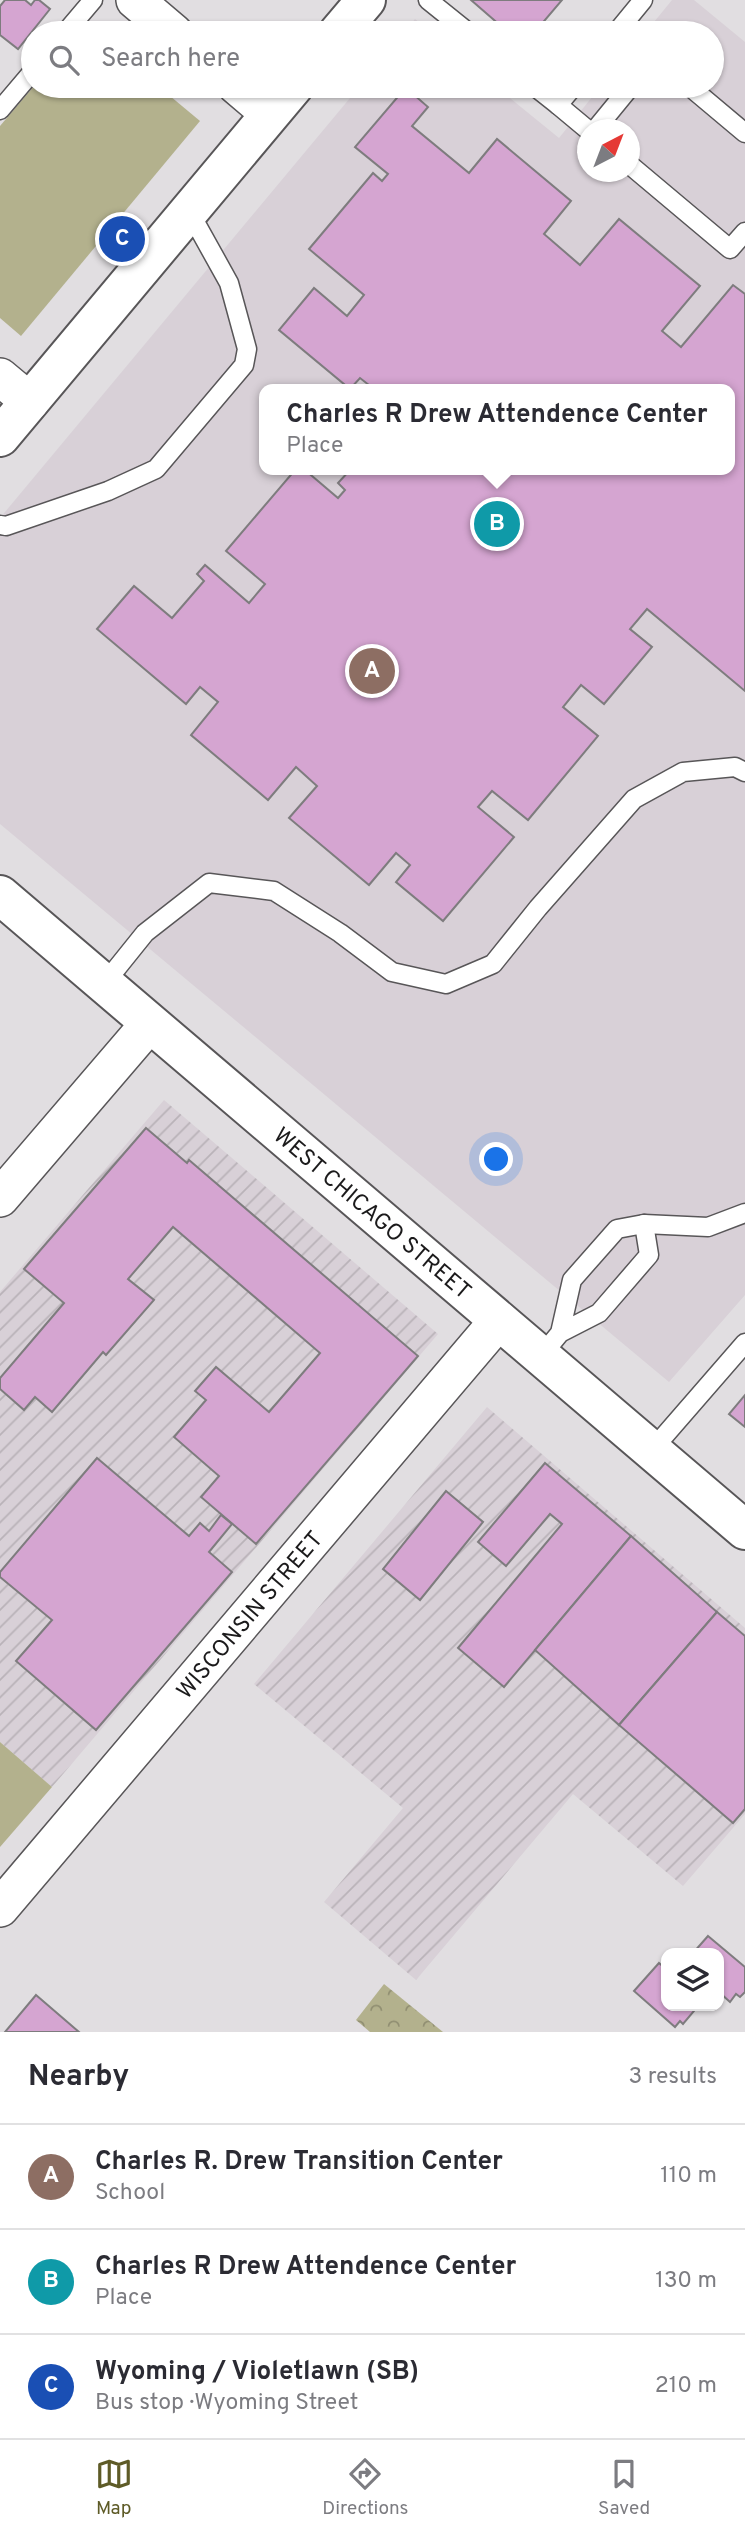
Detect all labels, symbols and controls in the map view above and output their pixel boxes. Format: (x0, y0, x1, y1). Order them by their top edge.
search box (21, 21, 724, 98)
icon: search (45, 41, 83, 79)
text: Search here (101, 43, 240, 76)
north arrow (577, 119, 640, 182)
pin: C (99, 213, 145, 265)
popup (259, 384, 735, 475)
text: Charles R Drew Attendence Center (286, 399, 708, 432)
text: Place (286, 432, 343, 461)
pin: B (474, 498, 520, 550)
pin: A (349, 645, 395, 697)
street label: WEST CHICAGO STREET (266, 1122, 476, 1307)
your location (479, 1142, 513, 1176)
street label: WISCONSIN STREET (172, 1526, 331, 1706)
map controls (661, 1948, 724, 2011)
button: layers (661, 1948, 724, 2011)
text: Nearby (28, 2059, 129, 2096)
text: 3 results (628, 2063, 717, 2092)
text: Charles R. Drew Transition Center (95, 2146, 503, 2179)
text: A (43, 2162, 59, 2191)
text: 110 m (660, 2162, 717, 2191)
text: School (95, 2179, 165, 2208)
text: Charles R Drew Attendence Center (95, 2251, 516, 2284)
text: B (43, 2267, 59, 2296)
text: 130 m (655, 2267, 717, 2296)
text: Place (95, 2284, 152, 2313)
text: Wyoming / Violetlawn (SB) (95, 2356, 419, 2389)
text: C (44, 2372, 58, 2401)
text: 210 m (655, 2372, 717, 2401)
text: Bus stop · Wyoming Street (95, 2389, 358, 2418)
tab: Map (95, 2455, 133, 2521)
tab: Directions (322, 2455, 409, 2521)
tab: Saved (598, 2455, 650, 2521)

